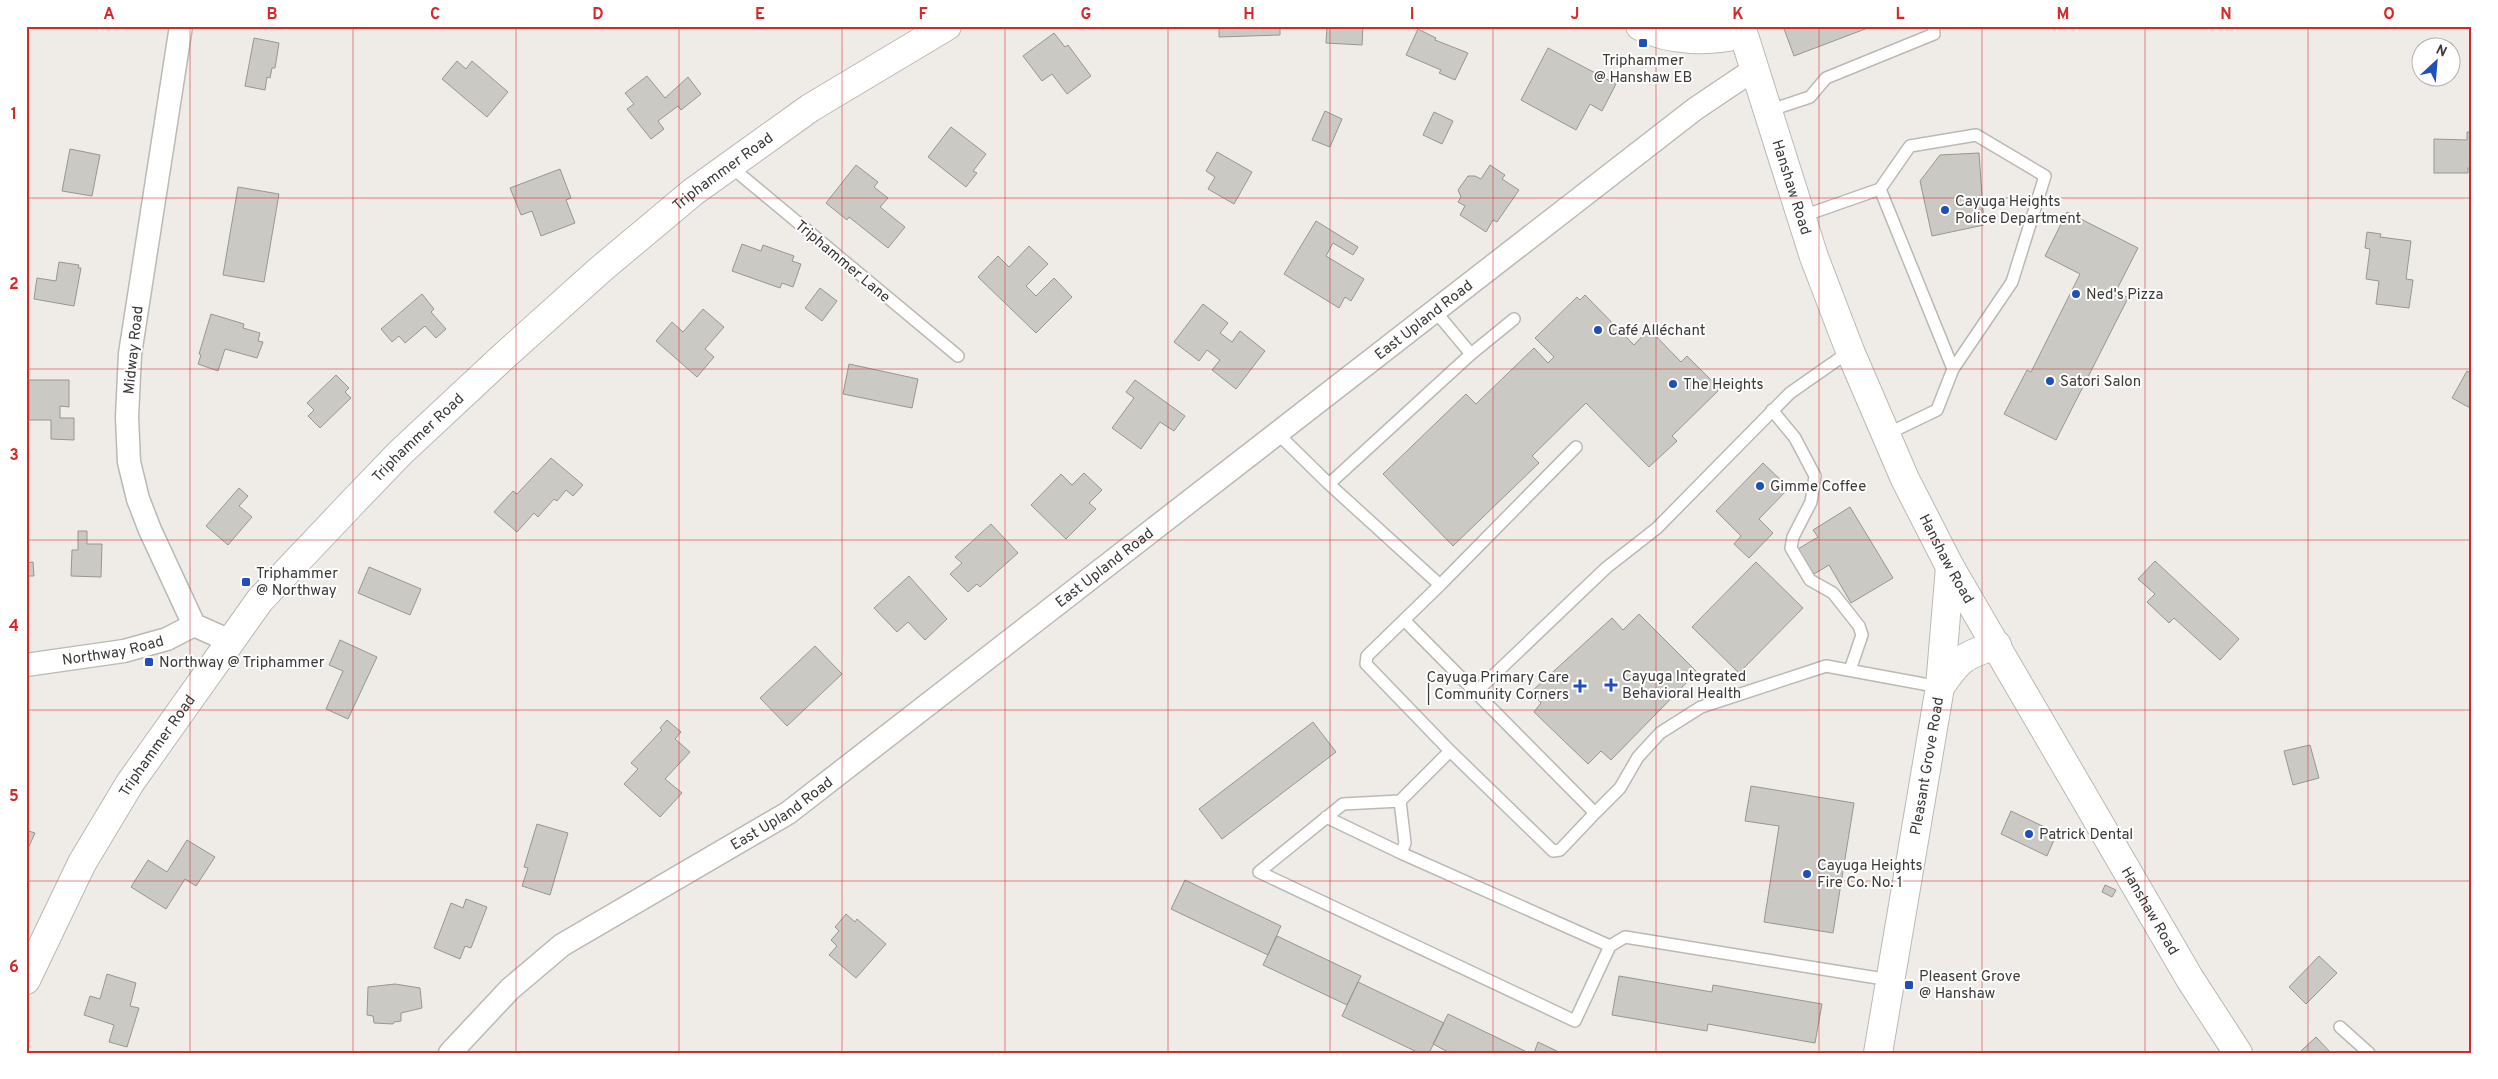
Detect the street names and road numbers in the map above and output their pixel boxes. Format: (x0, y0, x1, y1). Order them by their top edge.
street label: Triphammer Road (669, 129, 778, 216)
street label: Hanshaw Road (1767, 138, 1814, 238)
street label: Triphammer Lane (790, 217, 894, 308)
street label: East Upland Road (1371, 277, 1477, 365)
street label: Midway Road (120, 305, 149, 395)
street label: Triphammer Road (369, 390, 469, 487)
street label: Hanshaw Road (1914, 511, 1977, 607)
street label: East Upland Road (1052, 525, 1158, 613)
street label: Northway Road (61, 632, 166, 671)
street label: Triphammer Road (116, 692, 200, 801)
street label: Pleasant Grove Road (1907, 696, 1949, 837)
street label: East Upland Road (728, 774, 837, 855)
street label: Hanshaw Road (2116, 864, 2182, 959)

